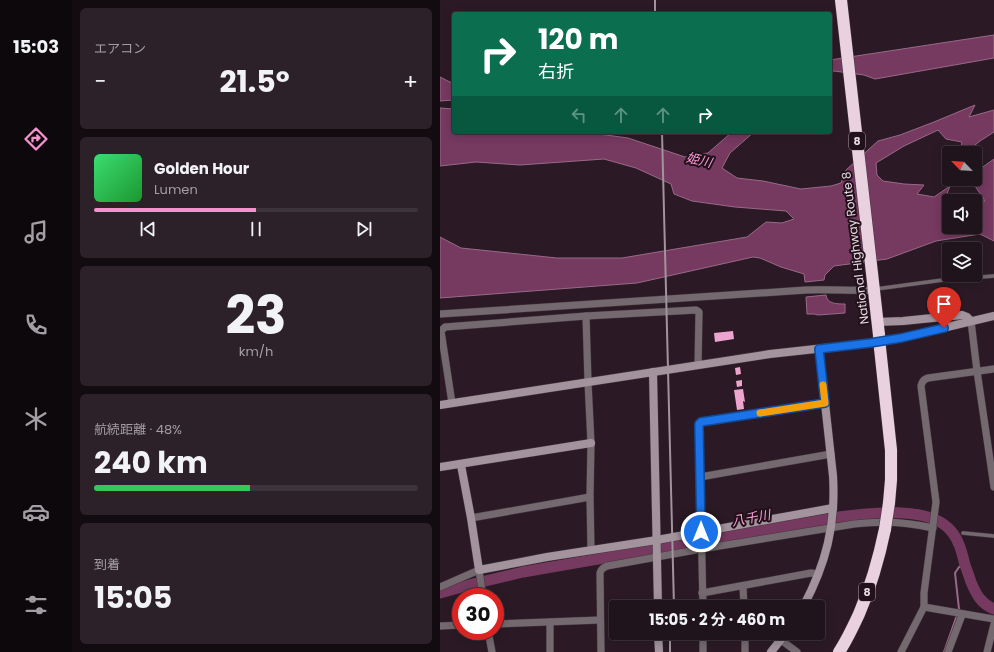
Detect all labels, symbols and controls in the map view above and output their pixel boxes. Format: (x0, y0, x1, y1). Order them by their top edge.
text: 120 m (538, 20, 618, 59)
icon: right (472, 28, 524, 80)
text: 15:03 (13, 34, 59, 59)
text: エアコン (94, 39, 146, 58)
text: 右折 (538, 59, 574, 84)
text: 21.5° (219, 60, 290, 103)
text: − (94, 66, 106, 97)
text: + (403, 66, 418, 97)
icon: left (568, 104, 590, 126)
icon: ahead (610, 104, 632, 126)
icon: ahead (652, 104, 674, 126)
icon: right (694, 104, 716, 126)
icon: directions (22, 125, 50, 153)
road number: 8 (849, 132, 865, 150)
north arrow (942, 146, 982, 186)
map controls (942, 146, 982, 282)
water label: 姫川 (684, 148, 716, 173)
text: Golden Hour (154, 158, 249, 179)
street label: National Highway Route 8 (837, 171, 873, 325)
text: Lumen (154, 180, 198, 199)
button: sound (942, 194, 982, 234)
icon: music (22, 218, 50, 246)
icon: previous (137, 218, 159, 240)
icon: pause (245, 218, 267, 240)
icon: next (353, 218, 375, 240)
button: layers (942, 242, 982, 282)
text: 23 (225, 279, 287, 352)
pin (927, 287, 961, 328)
icon: arrive (933, 293, 955, 315)
icon: phone (22, 311, 50, 339)
text: km/h (239, 342, 273, 361)
icon: climate (22, 405, 50, 433)
text: 航続距離 · 48% (94, 420, 182, 439)
text: 240 km (94, 441, 208, 484)
icon: car (22, 498, 50, 526)
water label: 八千川 (730, 505, 774, 531)
position arrow (680, 511, 722, 553)
text: 到着 (94, 555, 120, 574)
text: 15:05 (94, 576, 172, 619)
road number: 8 (859, 583, 875, 601)
speed limit sign: 30 (452, 588, 504, 640)
icon: filters (22, 591, 50, 619)
text: 15:05 · 2 分 · 460 m (649, 609, 785, 630)

